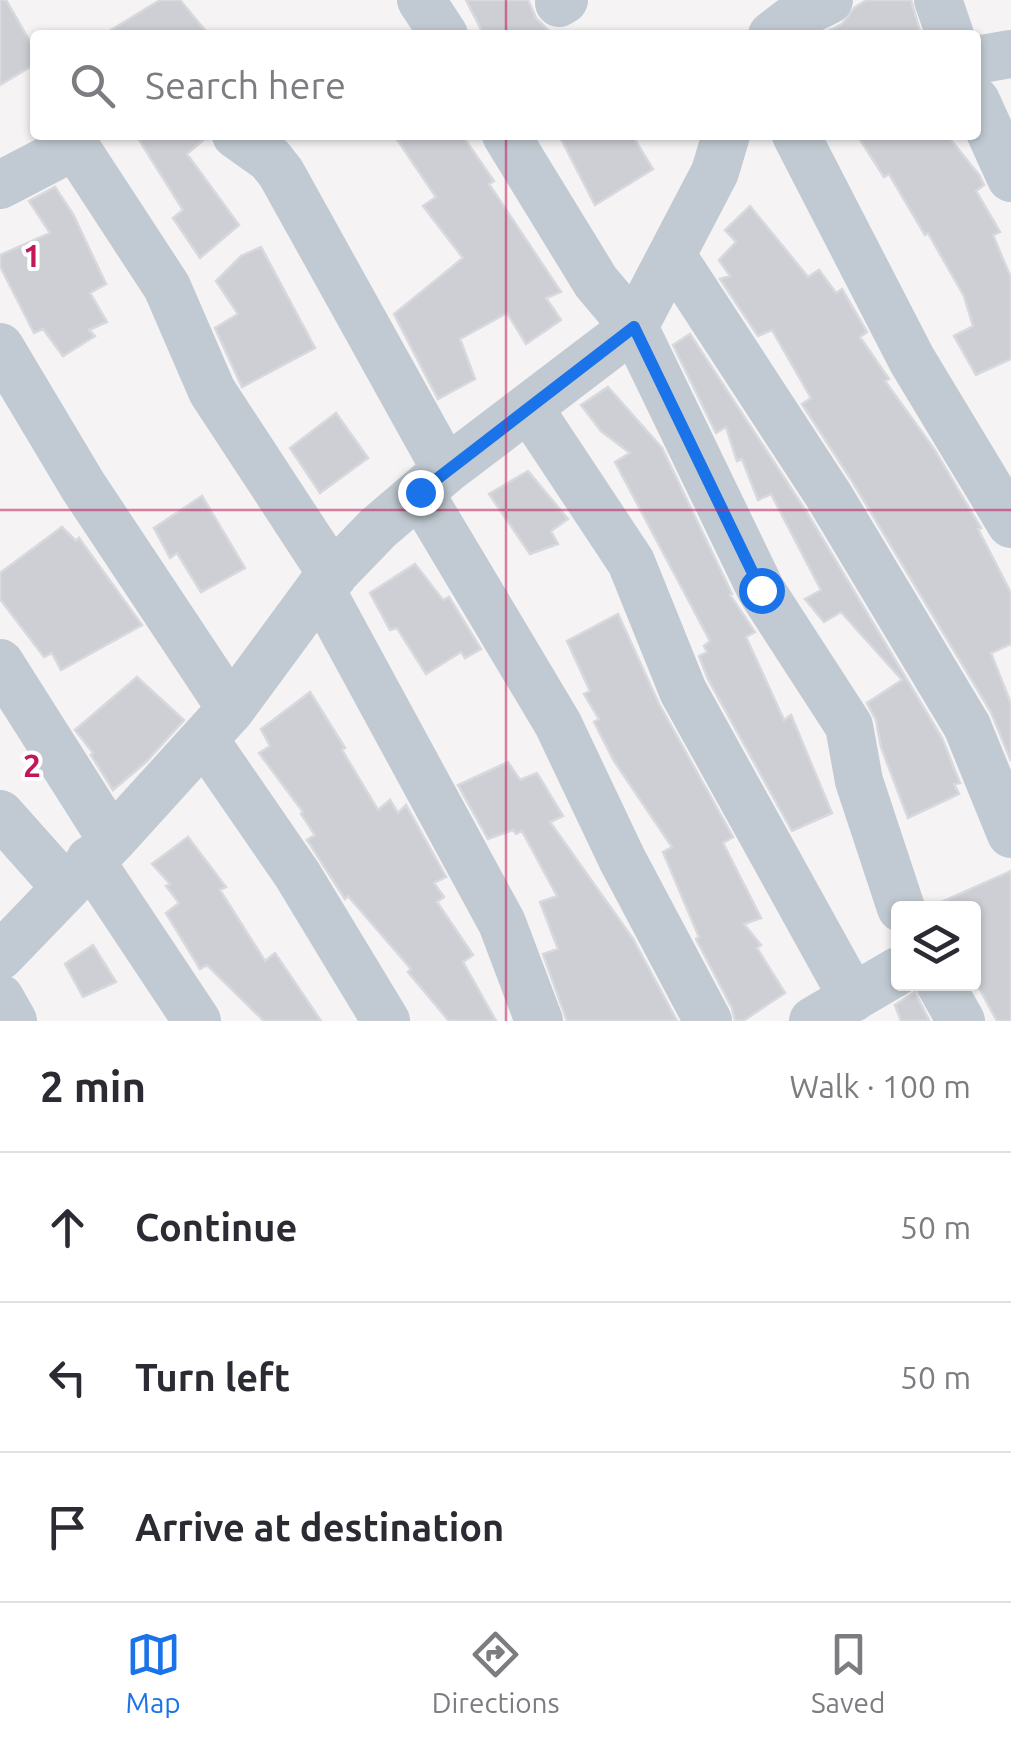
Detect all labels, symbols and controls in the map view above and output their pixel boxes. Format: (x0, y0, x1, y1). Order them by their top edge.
search box (30, 30, 981, 140)
icon: search (65, 58, 120, 113)
text: Search here (145, 64, 346, 106)
text: 1 (23, 237, 41, 273)
route end (398, 470, 444, 516)
route start (739, 568, 785, 614)
text: 2 (23, 747, 41, 783)
map controls (891, 901, 981, 991)
button: layers (891, 901, 981, 991)
text: 2 min (40, 1063, 146, 1110)
text: Walk · 100 m (789, 1068, 971, 1104)
icon: ahead (40, 1200, 95, 1255)
text: Continue (135, 1206, 297, 1248)
text: 50 m (900, 1209, 971, 1245)
icon: left (40, 1350, 95, 1405)
text: Turn left (135, 1356, 290, 1398)
text: 50 m (900, 1359, 971, 1395)
icon: arrive (40, 1500, 95, 1555)
text: Arrive at destination (135, 1506, 504, 1548)
tab: Map (126, 1627, 181, 1718)
tab: Directions (432, 1627, 560, 1718)
tab: Saved (811, 1627, 885, 1718)

